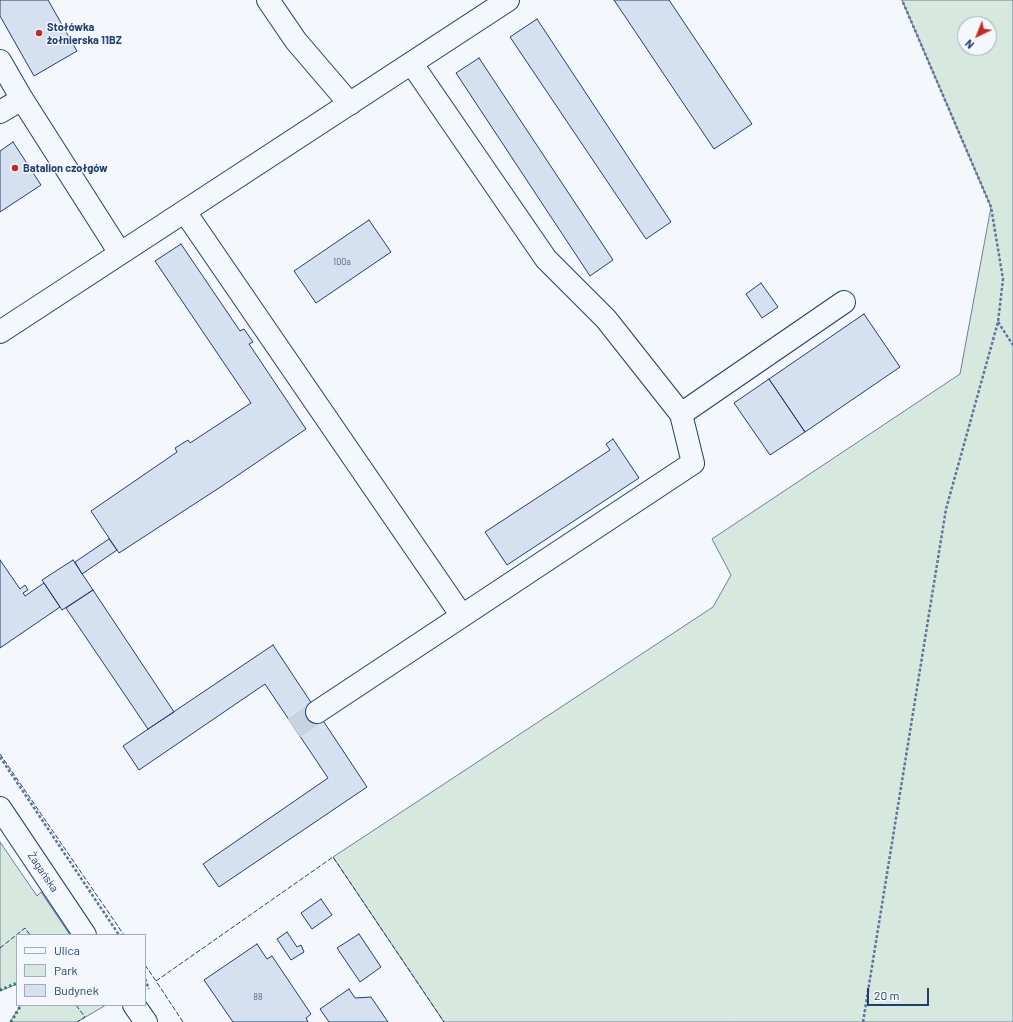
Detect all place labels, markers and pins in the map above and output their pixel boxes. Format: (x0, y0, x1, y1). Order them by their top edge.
place label: Stołówka żołnierska 11BZ (47, 20, 122, 46)
marker: Stołówka żołnierska 11BZ (34, 28, 44, 38)
place label: Batalion czołgów (23, 161, 108, 175)
marker: Batalion czołgów (10, 163, 20, 173)

